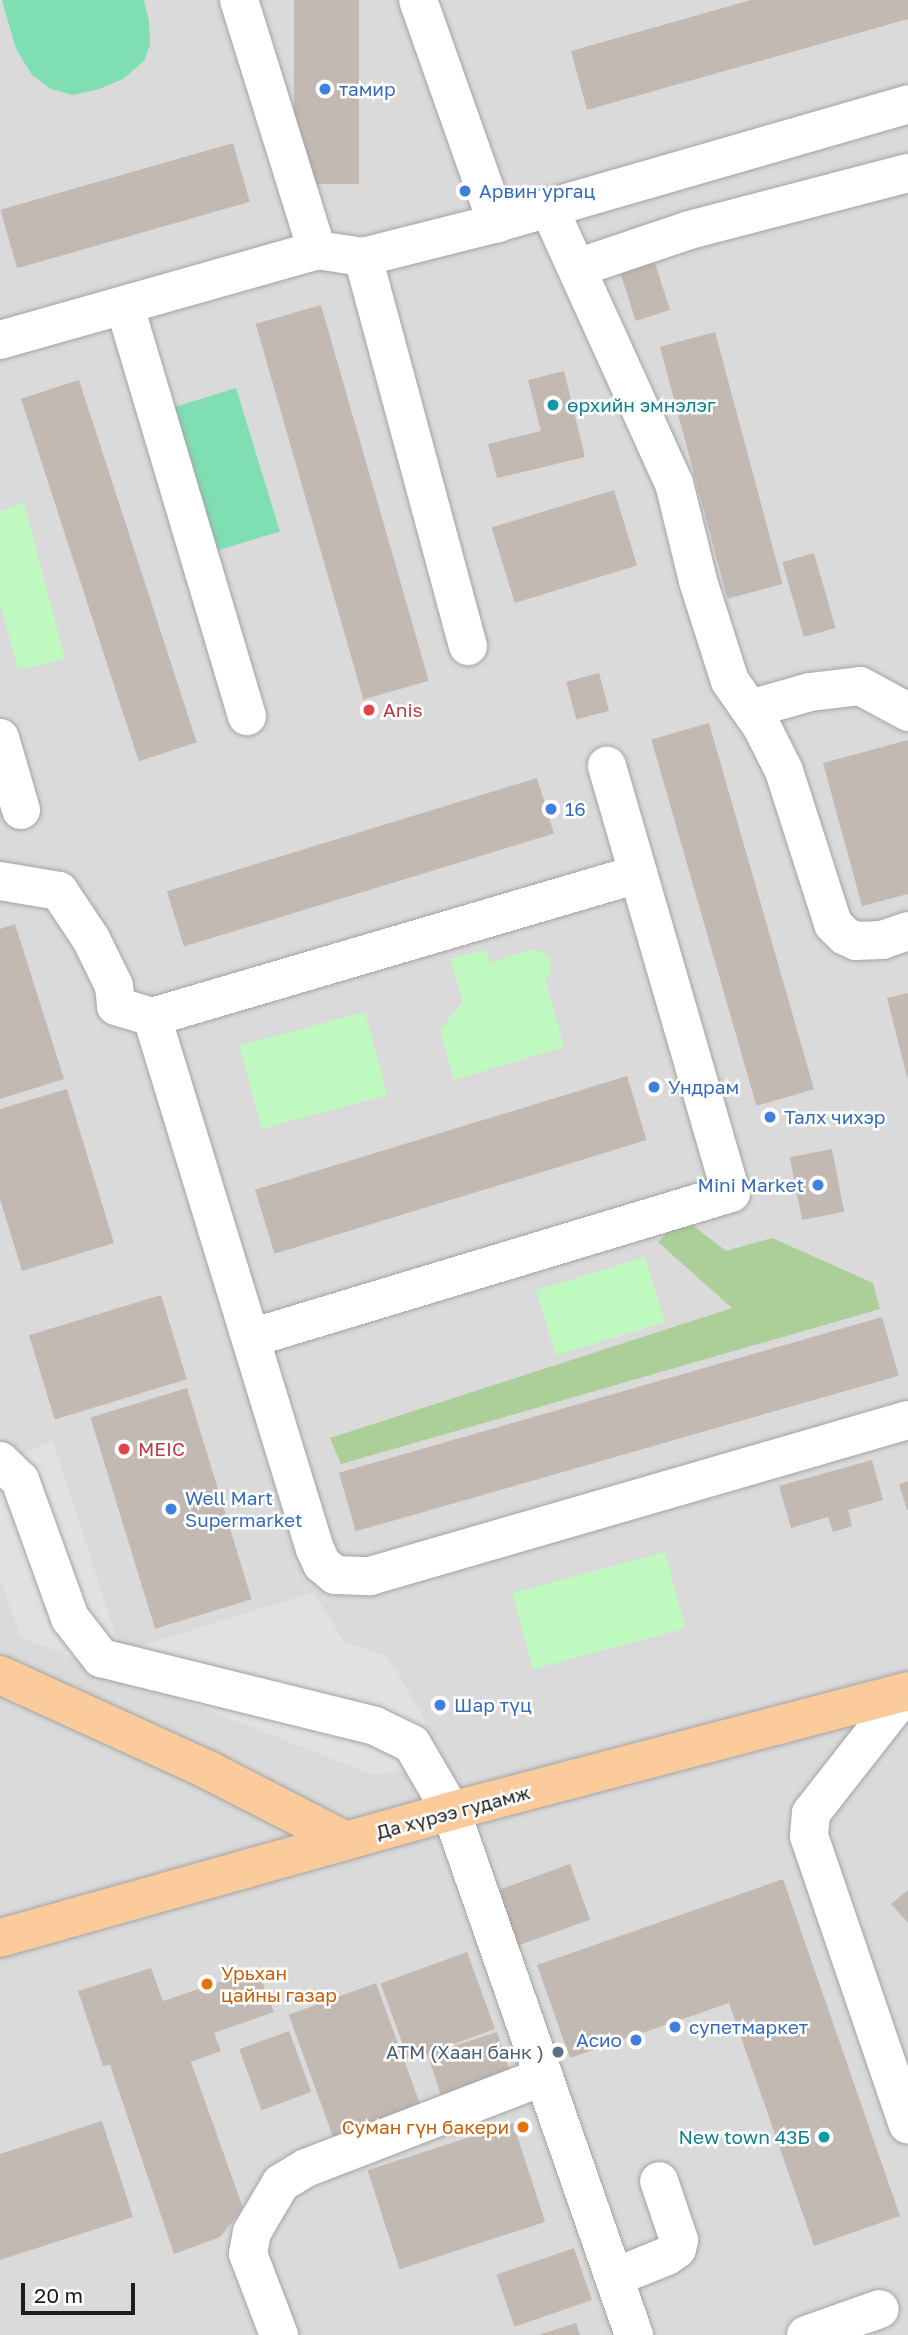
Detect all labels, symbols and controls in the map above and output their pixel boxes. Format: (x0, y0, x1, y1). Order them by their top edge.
place label: тамир (339, 78, 396, 100)
marker: тамир (317, 81, 333, 97)
place label: Арвин ургац (479, 180, 595, 202)
marker: Арвин ургац (457, 183, 473, 199)
place label: өрхийн эмнэлэг (567, 394, 716, 416)
marker: өрхийн эмнэлэг (545, 397, 561, 413)
place label: Anis (383, 699, 423, 721)
marker: Anis (361, 702, 377, 718)
place label: 16 (565, 798, 586, 820)
marker: 16 (543, 801, 559, 817)
place label: Ундрам (668, 1076, 739, 1098)
marker: Ундрам (646, 1079, 662, 1095)
place label: Талх чихэр (784, 1106, 886, 1128)
marker: Талх чихэр (762, 1109, 778, 1125)
place label: Mini Market (698, 1174, 804, 1196)
marker: Mini Market (810, 1177, 826, 1193)
place label: MEIC (138, 1438, 185, 1460)
marker: MEIC (116, 1441, 132, 1457)
place label: Well Mart Supermarket (185, 1487, 303, 1531)
marker: Well Mart Supermarket (163, 1501, 179, 1517)
place label: Шар түц (454, 1694, 532, 1716)
marker: Шар түц (432, 1697, 448, 1713)
street label: Да хүрээ гудамж (374, 1781, 532, 1843)
place label: Урьхан цайны газар (221, 1962, 337, 2006)
marker: Урьхан цайны газар (199, 1976, 215, 1992)
place label: супетмаркет (689, 2016, 808, 2038)
marker: супетмаркет (667, 2019, 683, 2035)
place label: Асио (576, 2029, 622, 2051)
marker: Асио (628, 2032, 644, 2048)
place label: АТМ (Хаан банк ) (386, 2041, 544, 2063)
marker: АТМ (Хаан банк ) (550, 2044, 566, 2060)
place label: Суман гүн бакери (342, 2116, 509, 2138)
marker: Суман гүн бакери (515, 2119, 531, 2135)
place label: New town 43Б (679, 2126, 810, 2148)
marker: New town 43Б (816, 2129, 832, 2145)
scale bar (24, 2268, 138, 2312)
text: 20 m (34, 2282, 83, 2308)

